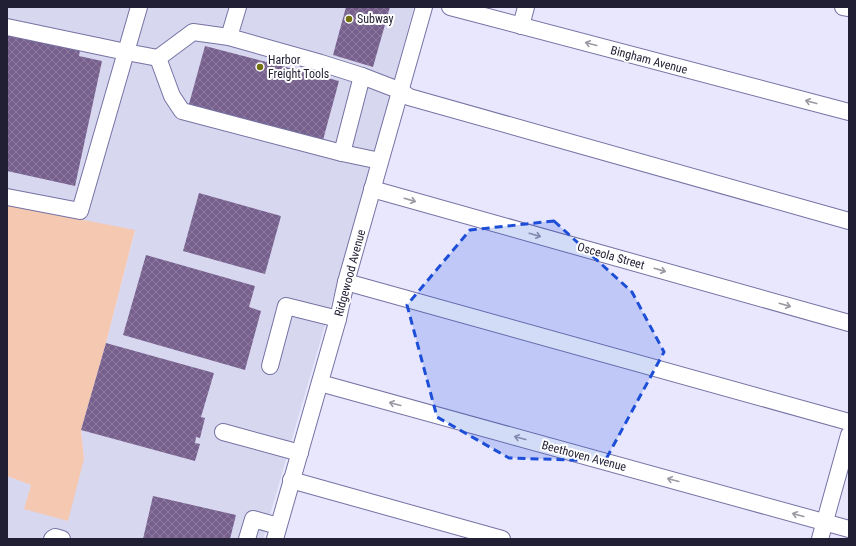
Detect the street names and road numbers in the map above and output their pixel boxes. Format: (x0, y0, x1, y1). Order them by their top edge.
street label: Bingham Avenue (609, 43, 689, 77)
street label: Ridgewood Avenue (332, 227, 368, 318)
street label: Osceola Street (576, 240, 647, 272)
street label: Beethoven Avenue (540, 438, 628, 474)

